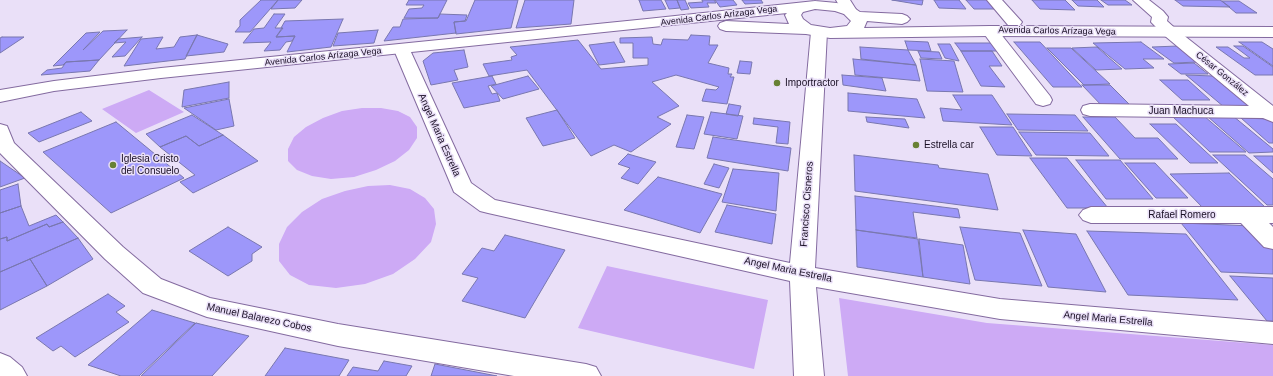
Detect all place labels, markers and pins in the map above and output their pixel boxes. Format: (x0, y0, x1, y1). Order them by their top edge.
place label: Importractor (785, 77, 839, 89)
marker: Importractor (772, 78, 782, 88)
place label: Estrella car (924, 139, 974, 151)
marker: Estrella car (911, 140, 921, 150)
place label: Iglesia Cristo del Consuelo (121, 153, 179, 176)
marker: Iglesia Cristo del Consuelo (108, 160, 118, 170)

